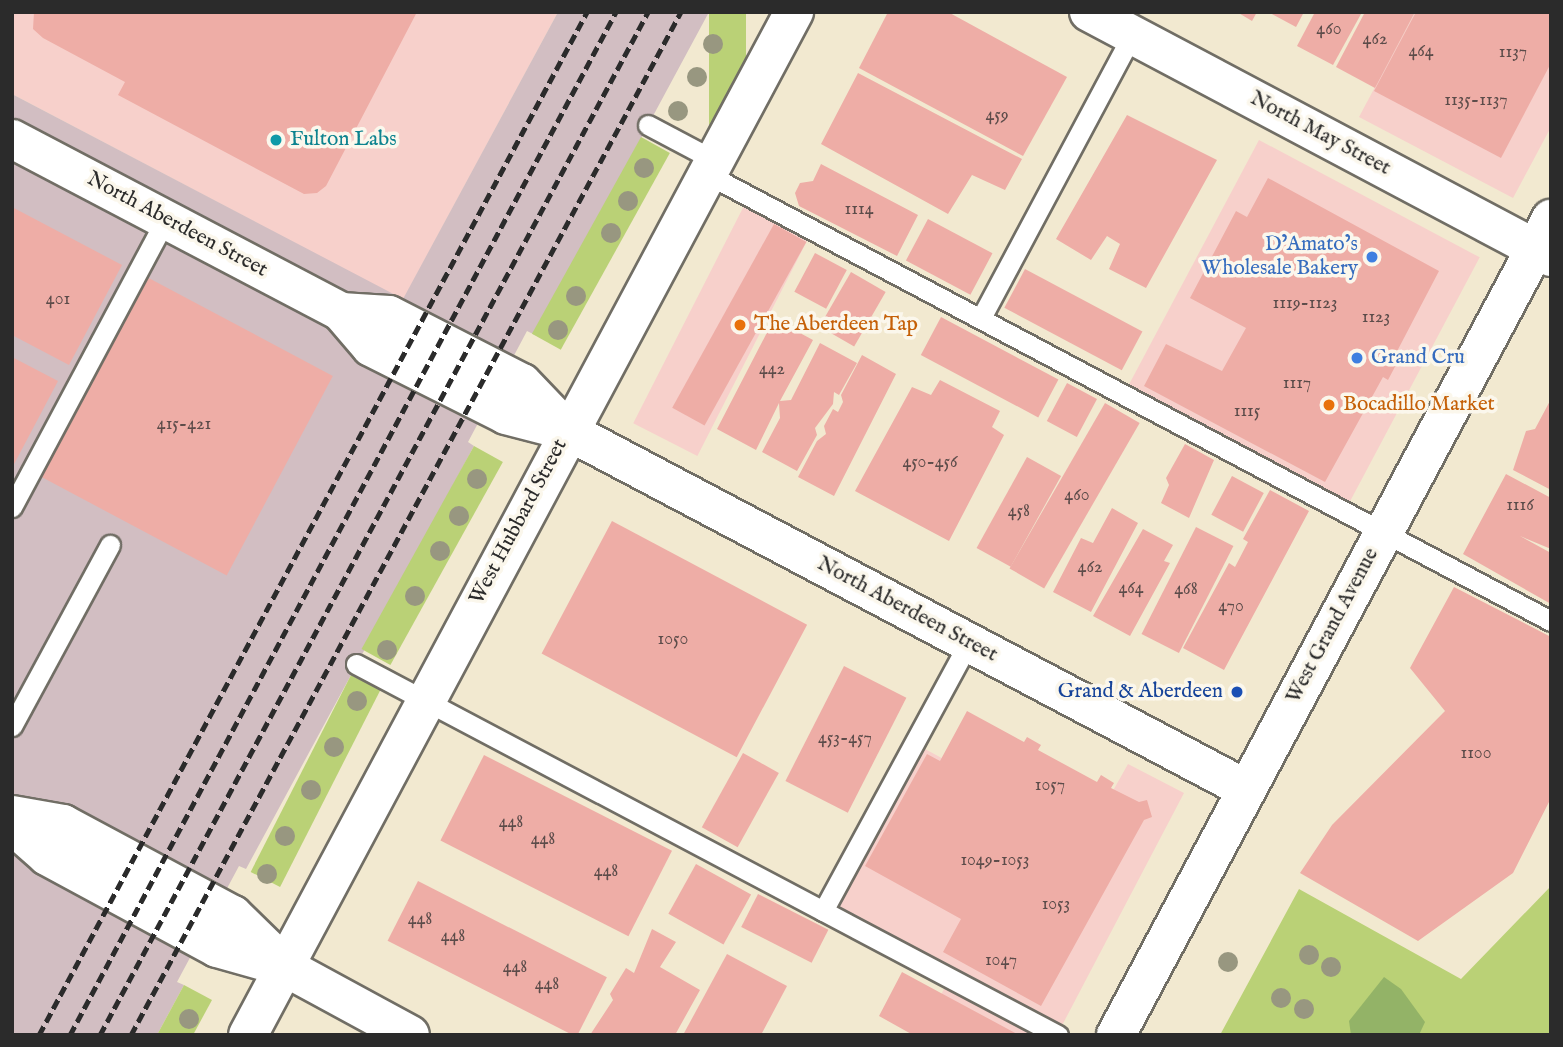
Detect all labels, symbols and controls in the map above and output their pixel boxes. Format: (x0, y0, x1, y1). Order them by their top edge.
house number: 460 (1316, 19, 1342, 41)
house number: 462 (1363, 29, 1387, 51)
house number: 464 (1408, 41, 1434, 63)
house number: 1137 (1499, 42, 1527, 64)
street label: North May Street (1246, 86, 1394, 182)
house number: 1135-1137 (1444, 90, 1508, 112)
house number: 459 (985, 105, 1009, 127)
place label: Fulton Labs (290, 127, 397, 153)
marker: Fulton Labs (268, 132, 284, 148)
street label: North Aberdeen Street (82, 167, 272, 283)
house number: 1114 (845, 199, 873, 221)
place label: D’Amato’s Wholesale Bakery (1201, 232, 1358, 282)
marker: D’Amato’s Wholesale Bakery (1364, 249, 1380, 265)
house number: 401 (46, 289, 70, 311)
house number: 1119-1123 (1273, 293, 1337, 315)
house number: 1123 (1362, 307, 1390, 329)
place label: The Aberdeen Tap (754, 312, 918, 338)
marker: The Aberdeen Tap (732, 317, 748, 333)
place label: Grand Cru (1371, 345, 1465, 371)
marker: Grand Cru (1349, 350, 1365, 366)
house number: 442 (759, 359, 785, 381)
house number: 1117 (1283, 373, 1311, 395)
place label: Bocadillo Market (1343, 392, 1495, 418)
marker: Bocadillo Market (1321, 397, 1337, 413)
house number: 1115 (1234, 401, 1260, 423)
house number: 415-421 (157, 414, 211, 436)
street label: West Hubbard Street (465, 435, 573, 609)
house number: 450-456 (902, 452, 958, 474)
house number: 460 (1064, 485, 1090, 507)
house number: 1116 (1506, 495, 1534, 517)
house number: 458 (1008, 501, 1030, 523)
street label: West Grand Avenue (1281, 544, 1385, 708)
street label: North Aberdeen Street (812, 552, 1002, 668)
house number: 462 (1078, 557, 1102, 579)
house number: 464 (1118, 578, 1144, 600)
house number: 468 (1174, 579, 1198, 601)
house number: 470 (1218, 596, 1244, 618)
house number: 1050 (658, 629, 688, 651)
place label: Grand & Aberdeen (1058, 679, 1223, 705)
marker: Grand & Aberdeen (1229, 684, 1245, 700)
house number: 453-457 (818, 728, 872, 750)
house number: 1100 (1460, 743, 1492, 765)
house number: 1057 (1035, 775, 1065, 797)
house number: 448 (499, 812, 523, 834)
house number: 448 (531, 829, 555, 851)
house number: 1049-1053 (960, 850, 1030, 872)
house number: 448 (594, 861, 618, 883)
house number: 1053 (1042, 894, 1070, 916)
house number: 448 (408, 909, 432, 931)
house number: 448 (441, 926, 465, 948)
house number: 1047 (985, 950, 1017, 972)
house number: 448 (503, 957, 527, 979)
house number: 448 (535, 974, 559, 996)

